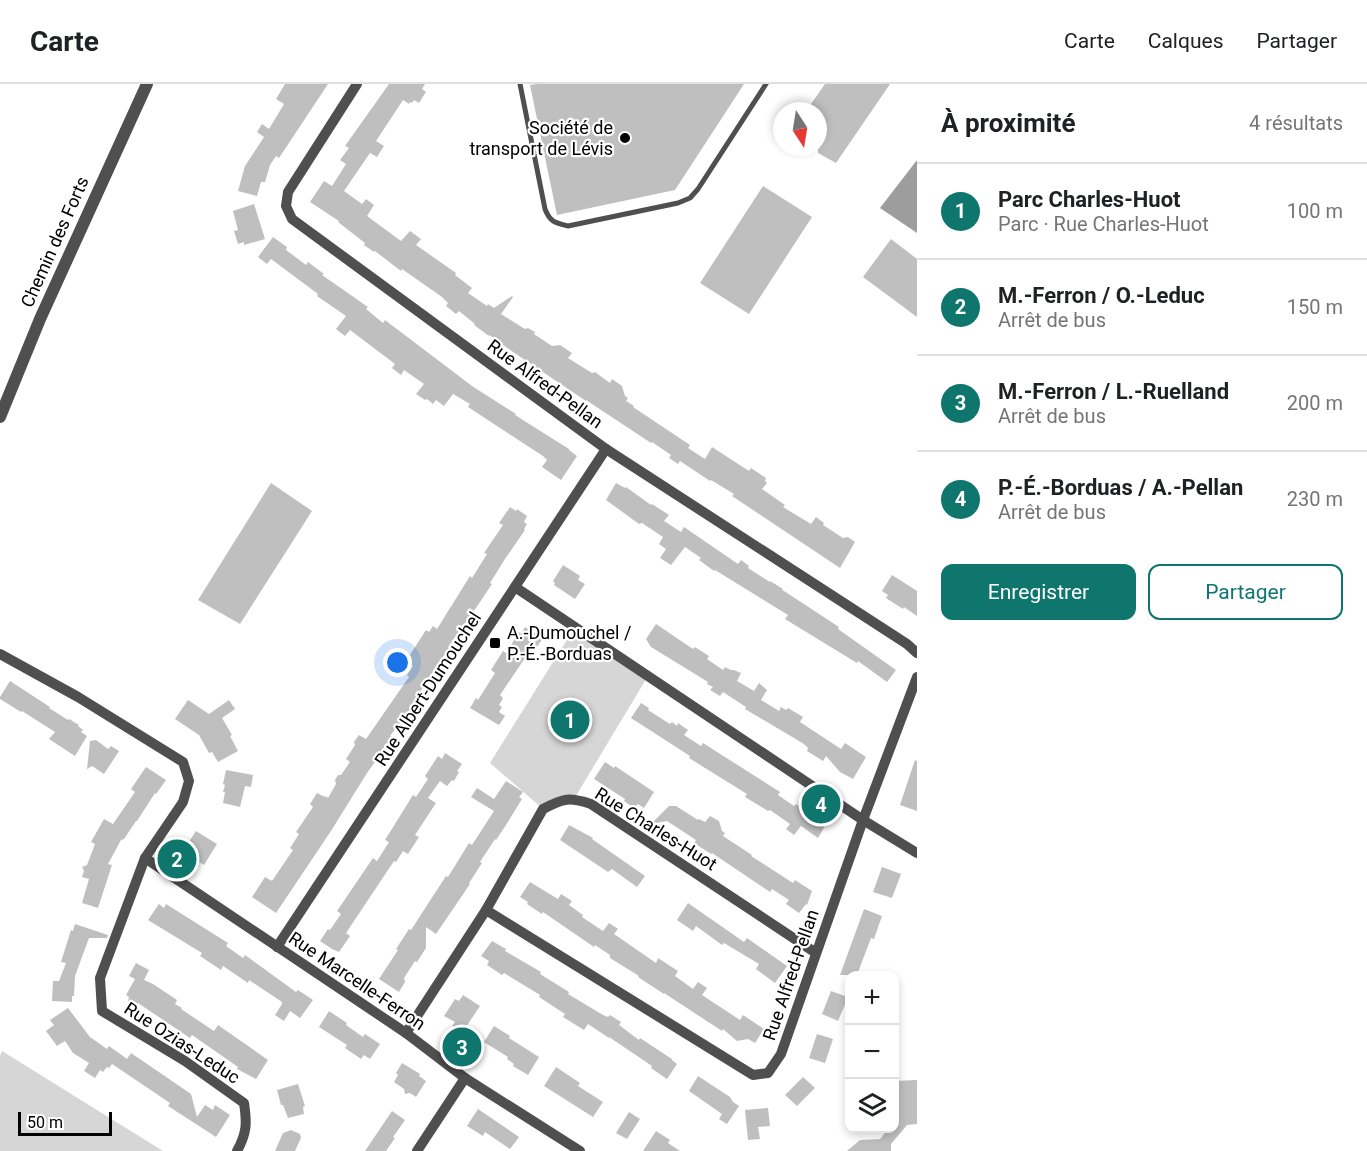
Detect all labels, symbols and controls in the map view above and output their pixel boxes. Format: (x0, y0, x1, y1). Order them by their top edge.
text: Carte (30, 25, 99, 58)
text: Carte (1064, 29, 1115, 53)
text: Calques (1148, 29, 1223, 53)
text: Partager (1256, 29, 1337, 53)
north arrow (773, 102, 827, 156)
text: À proximité (941, 108, 1075, 138)
text: 4 résultats (1249, 111, 1343, 135)
place label: Société de transport de Lévis (469, 117, 613, 159)
marker: Société de transport de Lévis (618, 131, 632, 145)
street label: Chemin des Forts (16, 173, 93, 310)
text: Parc Charles-Huot (998, 187, 1181, 212)
text: 1 (955, 199, 966, 223)
text: 100 m (1287, 199, 1343, 223)
text: Parc · Rue Charles-Huot (998, 212, 1209, 236)
text: M.-Ferron / O.-Leduc (998, 283, 1205, 308)
text: 2 (955, 295, 966, 319)
text: 150 m (1287, 295, 1343, 319)
text: Arrêt de bus (998, 308, 1106, 332)
street label: Rue Alfred-Pellan (484, 335, 607, 432)
text: M.-Ferron / L.-Ruelland (998, 379, 1229, 404)
text: 3 (955, 391, 966, 415)
text: 200 m (1287, 391, 1343, 415)
text: Arrêt de bus (998, 404, 1106, 428)
text: P.-É.-Borduas / A.-Pellan (998, 475, 1243, 500)
text: 4 (955, 487, 966, 511)
text: 230 m (1287, 487, 1343, 511)
text: Arrêt de bus (998, 500, 1106, 524)
button: Enregistrer (941, 564, 1136, 620)
button: Partager (1148, 564, 1343, 620)
street label: Rue Albert-Dumouchel (370, 608, 485, 770)
place label: A.-Dumouchel / P.-É.-Borduas (507, 622, 631, 664)
marker: A.-Dumouchel / P.-É.-Borduas (488, 636, 502, 650)
your location (383, 648, 412, 677)
pin: 1 (550, 698, 590, 742)
pin: 4 (802, 782, 840, 826)
street label: Rue Charles-Huot (591, 783, 721, 875)
pin: 2 (158, 836, 196, 882)
street label: Rue Alfred-Pellan (758, 907, 823, 1043)
street label: Rue Marcelle-Ferron (285, 927, 430, 1034)
map controls (845, 971, 899, 1133)
button: + (845, 971, 899, 1025)
street label: Rue Ozias-Leduc (121, 997, 244, 1088)
pin: 3 (442, 1024, 482, 1070)
button: − (845, 1025, 899, 1079)
button: layers (845, 1079, 899, 1133)
scale bar (18, 1109, 112, 1136)
text: 50 m (27, 1113, 63, 1132)

